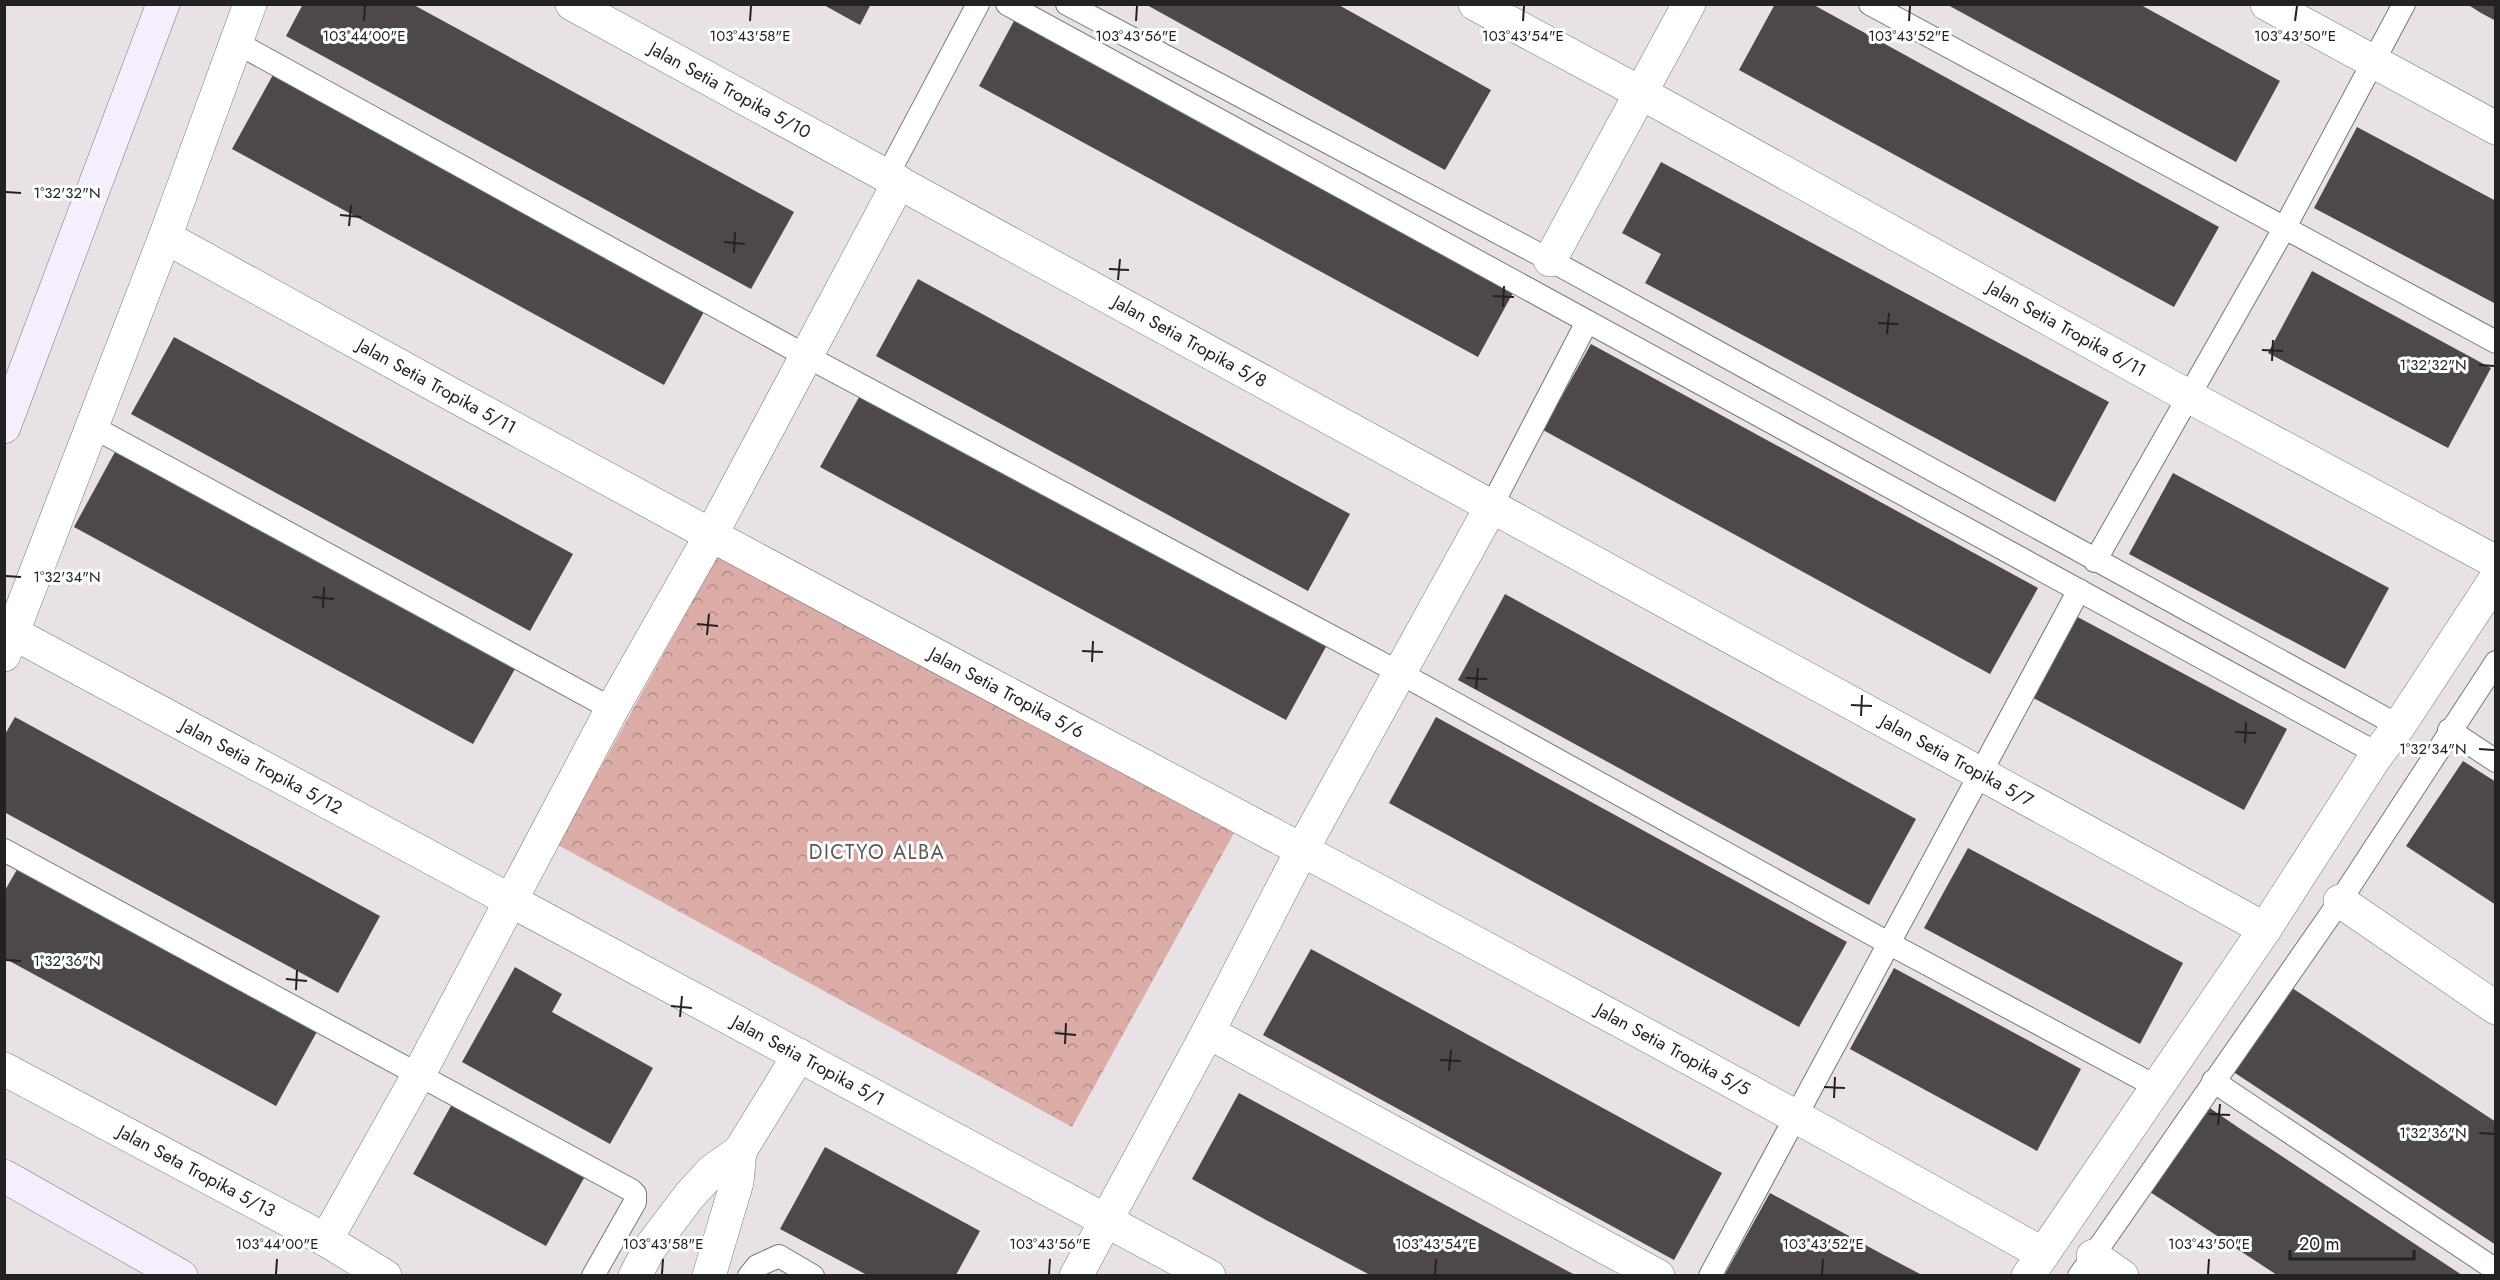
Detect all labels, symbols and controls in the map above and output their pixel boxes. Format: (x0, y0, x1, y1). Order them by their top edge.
text: 103°44'00"E (322, 25, 406, 47)
text: 103°43'58"E (709, 25, 791, 47)
text: 103°43'56"E (1095, 25, 1177, 47)
text: 103°43'54"E (1482, 25, 1564, 47)
text: 103°43'52"E (1868, 25, 1950, 47)
text: 103°43'50"E (2254, 25, 2336, 47)
street label: Jalan Setia Tropika 5/10 (643, 35, 816, 145)
text: 1°32'32"N (33, 182, 101, 204)
street label: Jalan Setia Tropika 6/11 (1981, 273, 2151, 383)
street label: Jalan Setia Tropika 5/8 (1106, 288, 1271, 394)
street label: Jalan Setia Tropika 5/11 (351, 331, 521, 440)
text: 1°32'32"N (2399, 354, 2467, 376)
text: 1°32'34"N (33, 566, 101, 588)
street label: Jalan Setia Tropika 5/6 (923, 640, 1089, 745)
street label: Jalan Setia Tropika 5/7 (1874, 707, 2039, 813)
street label: Jalan Setia Tropika 5/12 (174, 711, 347, 821)
text: 1°32'34"N (2399, 738, 2467, 760)
district label: DICTYO ALBA (809, 838, 945, 867)
text: 1°32'36"N (33, 950, 101, 972)
street label: Jalan Setia Tropika 5/5 (1589, 996, 1755, 1102)
street label: Jalan Setia Tropika 5/1 (726, 1008, 889, 1112)
street label: Jalan Seta Tropika 5/13 (111, 1118, 280, 1224)
text: 1°32'36"N (2399, 1122, 2467, 1144)
scale bar (2290, 1223, 2414, 1261)
text: 20 m (2299, 1231, 2339, 1257)
text: 103°44'00"E (235, 1233, 319, 1255)
text: 103°43'58"E (622, 1233, 704, 1255)
text: 103°43'56"E (1009, 1233, 1091, 1255)
text: 103°43'54"E (1395, 1233, 1477, 1255)
text: 103°43'52"E (1782, 1233, 1864, 1255)
text: 103°43'50"E (2168, 1233, 2250, 1255)

